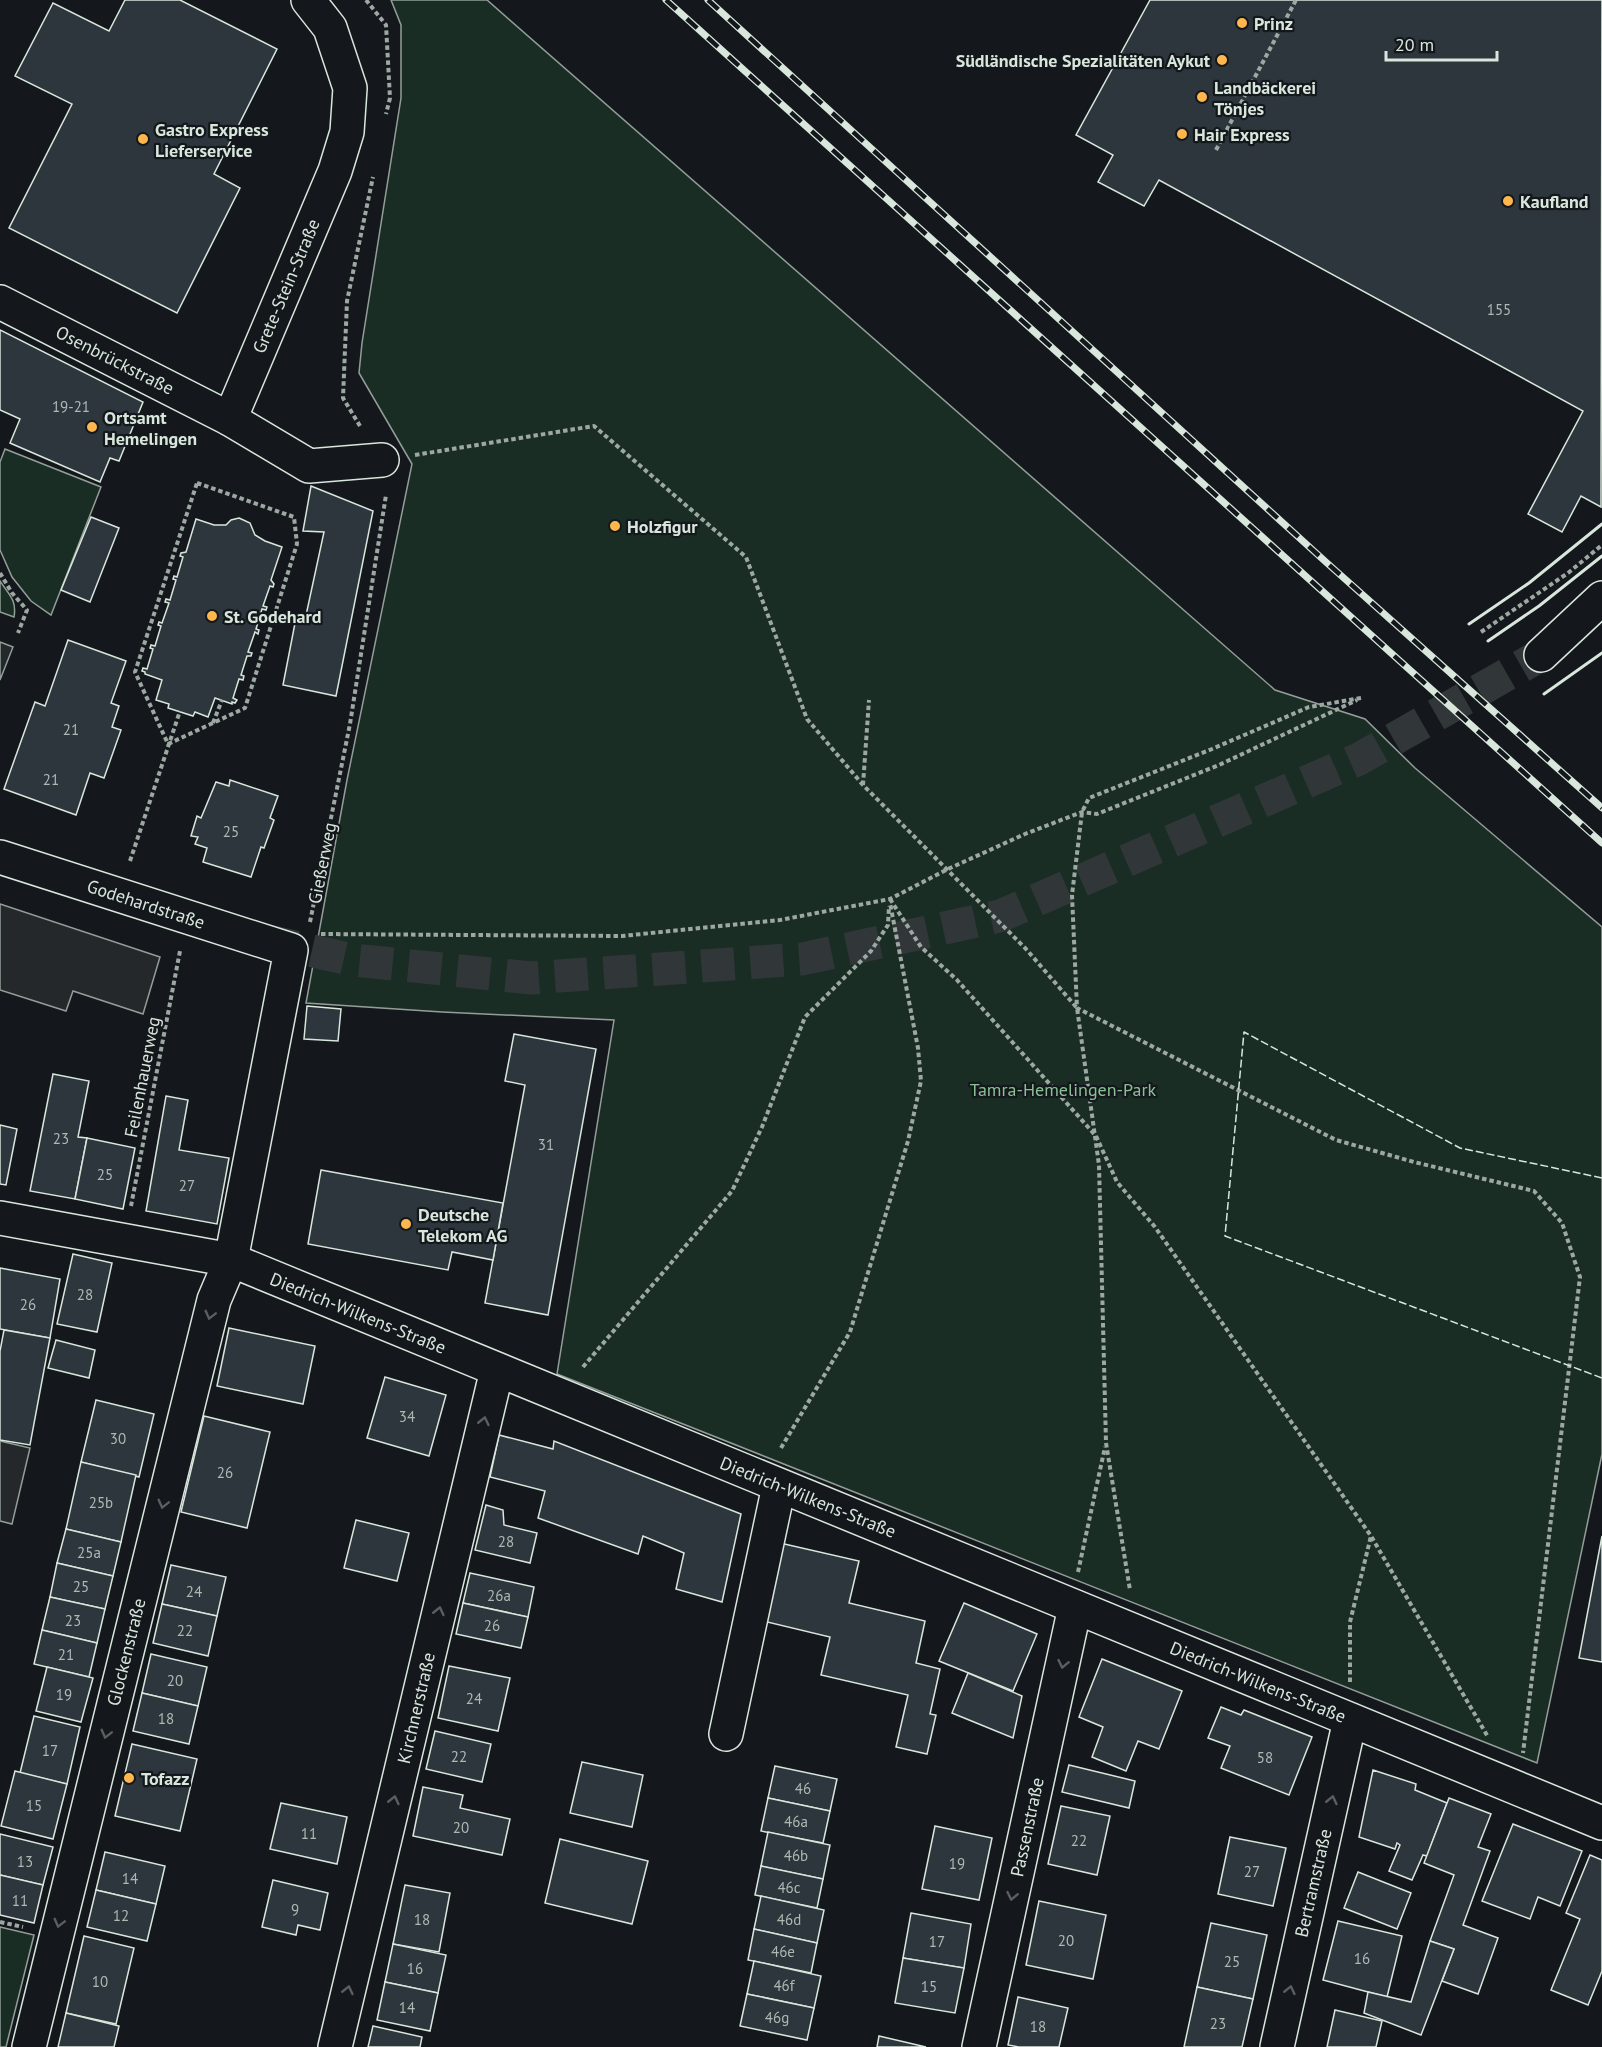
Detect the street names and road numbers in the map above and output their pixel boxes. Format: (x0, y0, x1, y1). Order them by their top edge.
street label: Grete-Stein-Straße (247, 215, 325, 357)
street label: Osenbrückstraße (52, 320, 178, 400)
street label: Gießerweg (303, 820, 341, 906)
street label: Godehardstraße (84, 874, 208, 934)
street label: Feilenhauerweg (119, 1014, 165, 1140)
street label: Diedrich-Wilkens-Straße (267, 1267, 449, 1359)
street label: Diedrich-Wilkens-Straße (717, 1451, 899, 1543)
street label: Glockenstraße (102, 1596, 150, 1708)
street label: Diedrich-Wilkens-Straße (1167, 1636, 1349, 1728)
street label: Kirchnerstraße (392, 1650, 440, 1766)
street label: Passenstraße (1005, 1775, 1049, 1879)
street label: Bertramstraße (1289, 1827, 1337, 1939)

